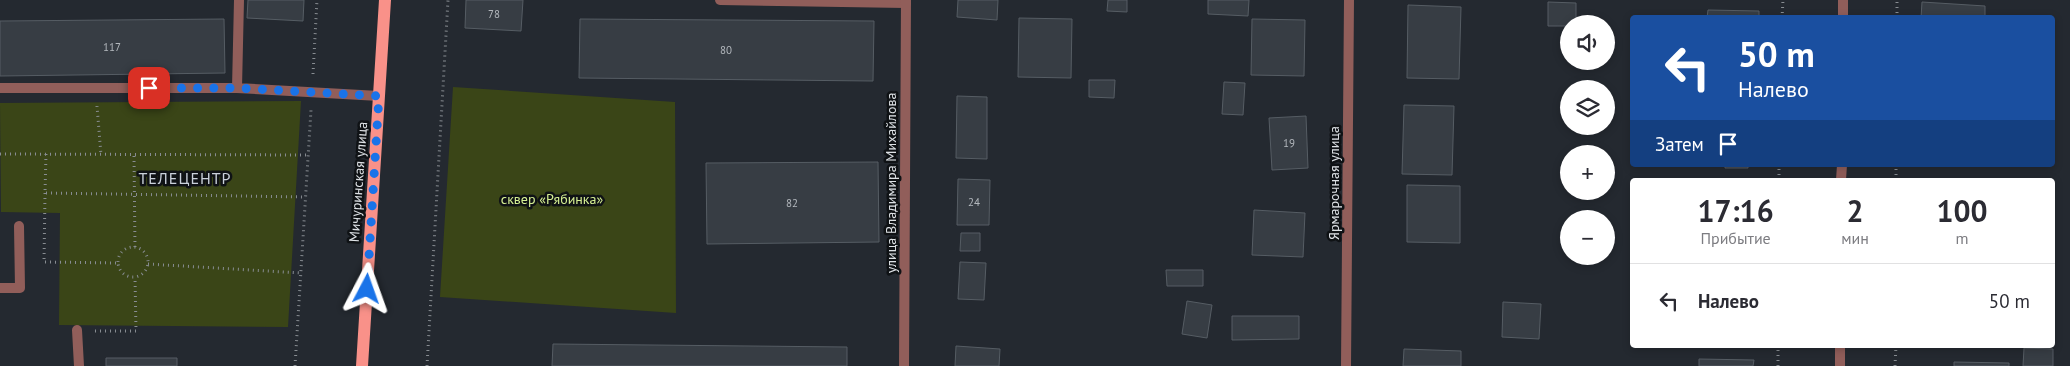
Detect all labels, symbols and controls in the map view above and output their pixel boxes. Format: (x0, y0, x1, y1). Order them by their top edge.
house number: 78 (488, 7, 500, 21)
map controls (1560, 15, 1615, 265)
button: sound (1560, 15, 1615, 70)
text: 50 m (1738, 31, 1815, 77)
icon: left (1655, 35, 1720, 100)
house number: 117 (103, 40, 121, 54)
house number: 80 (720, 43, 732, 57)
pin (128, 67, 170, 109)
icon: arrive (135, 74, 163, 102)
text: Налево (1738, 75, 1809, 103)
button: layers (1560, 80, 1615, 135)
street label: улица Владимира Михайлова (882, 93, 900, 273)
street label: Мичуринская улица (345, 121, 371, 243)
street label: Ярмарочная улица (1325, 126, 1343, 240)
icon: arrive (1714, 130, 1742, 158)
text: Затем (1655, 132, 1704, 156)
house number: 19 (1283, 136, 1295, 150)
button: + (1560, 145, 1615, 200)
district label: ТЕЛЕЦЕНТР (138, 168, 232, 188)
park label: сквер «Рябинка» (501, 190, 603, 208)
text: 17:16 (1698, 191, 1774, 230)
text: 2 (1847, 191, 1864, 230)
text: 100 (1936, 191, 1987, 230)
house number: 24 (968, 195, 980, 209)
house number: 82 (786, 196, 798, 210)
button: − (1560, 210, 1615, 265)
text: Прибытие (1700, 228, 1771, 248)
text: мин (1841, 228, 1869, 248)
text: m (1955, 228, 1968, 248)
position arrow (340, 262, 392, 314)
icon: left (1655, 287, 1683, 315)
text: Налево (1698, 289, 1759, 313)
text: 50 m (1989, 289, 2030, 313)

